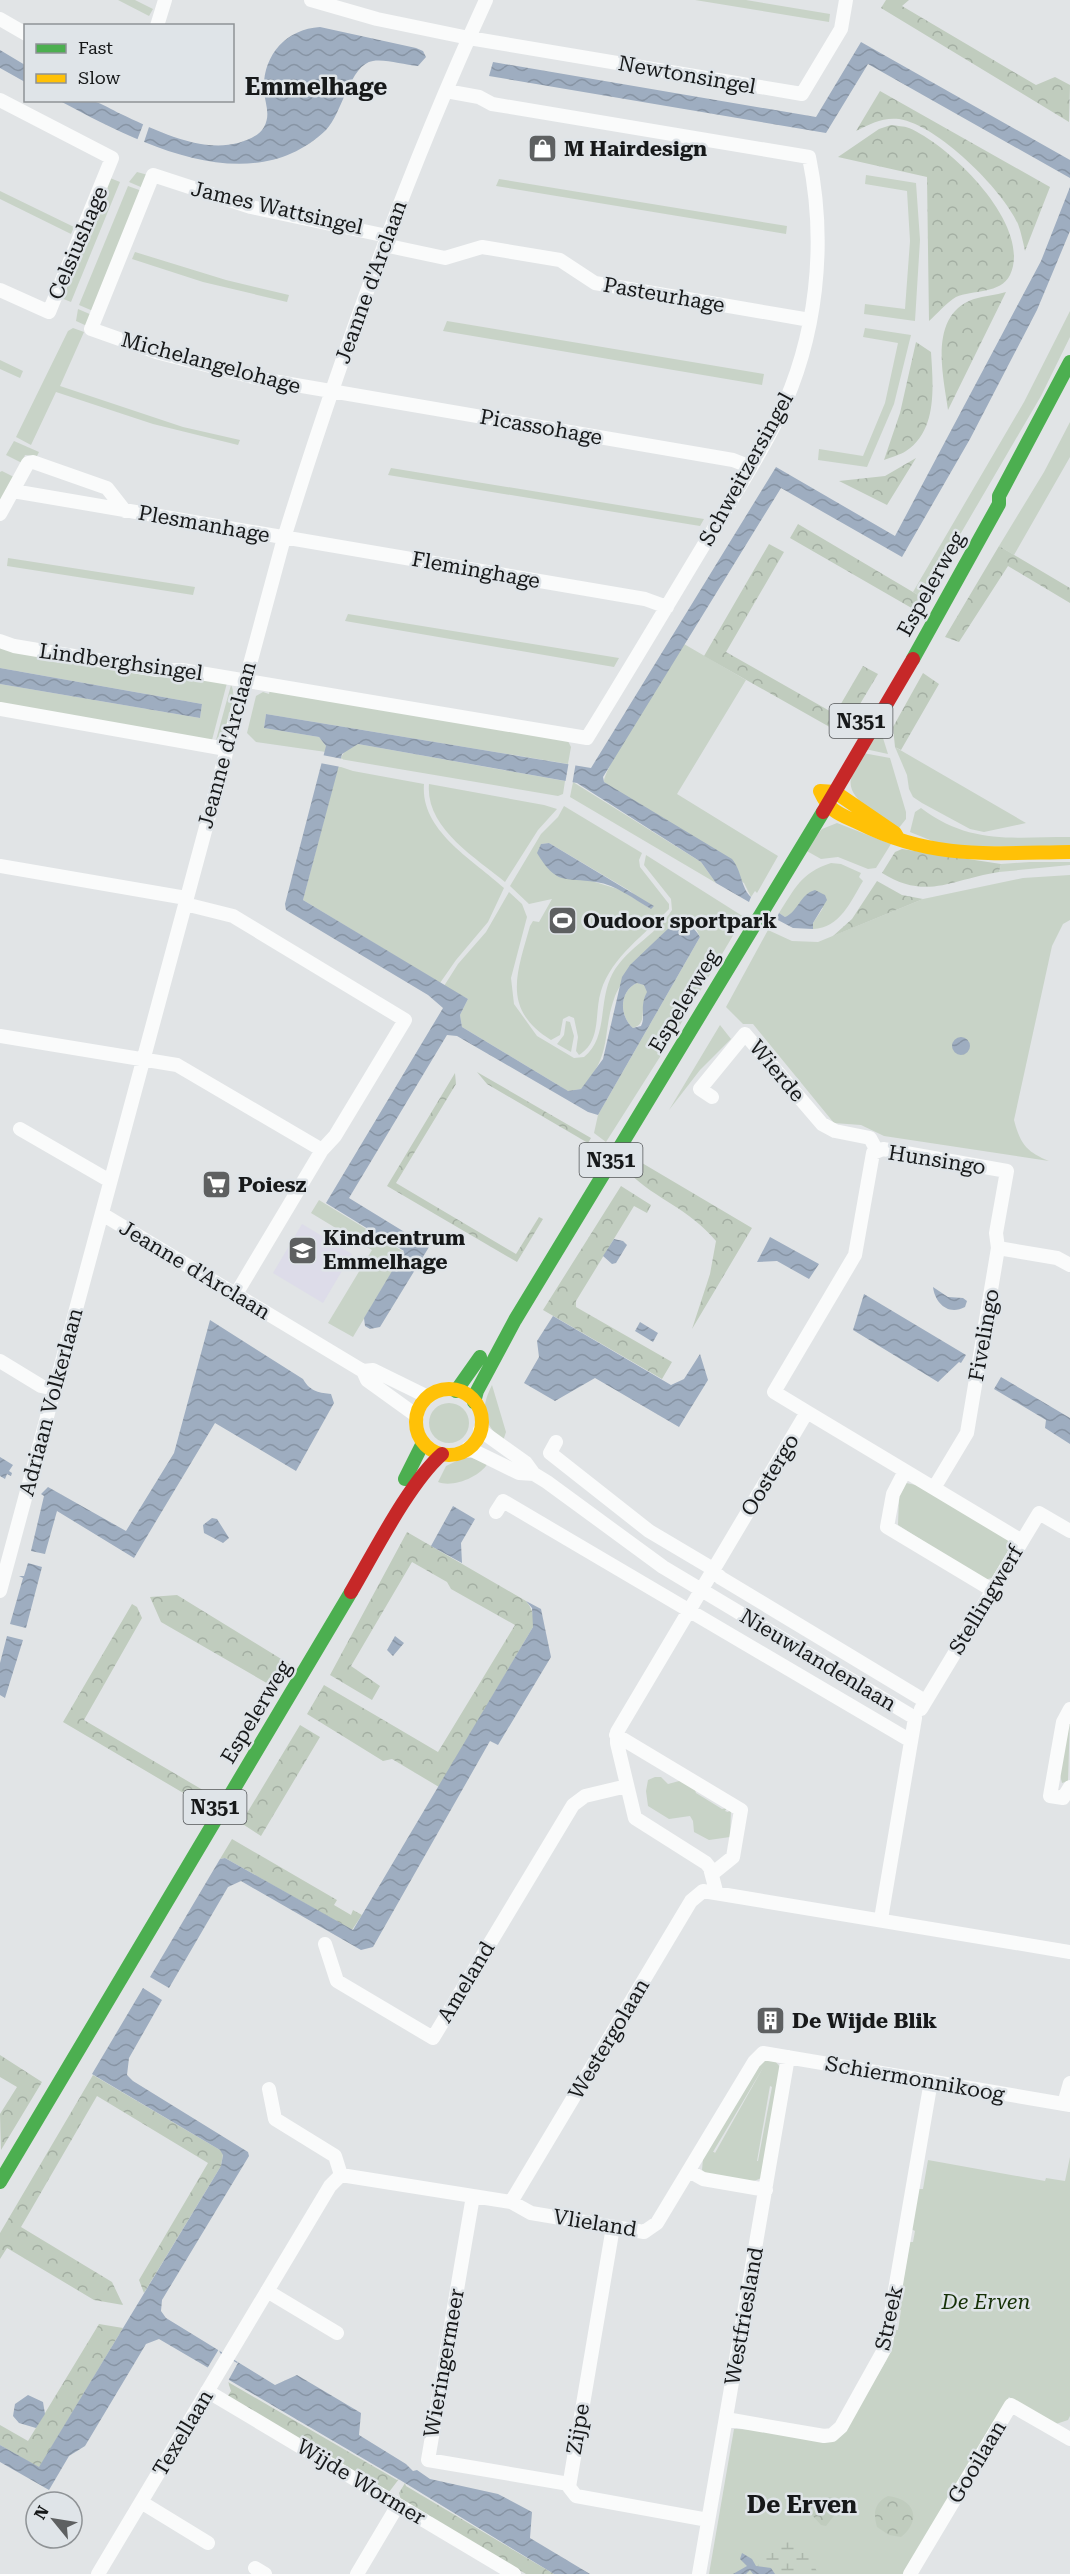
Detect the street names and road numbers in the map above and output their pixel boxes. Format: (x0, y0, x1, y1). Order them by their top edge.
street label: Newtonsingel (616, 51, 758, 99)
street label: James Wattsingel (189, 177, 366, 240)
street label: Celsiushage (43, 183, 113, 303)
street label: Jeanne d'Arclaan (330, 197, 412, 367)
street label: Pasteurhage (601, 272, 727, 318)
street label: Michelangelohage (119, 328, 303, 398)
street label: Schweitzersingel (694, 388, 798, 550)
street label: Picassohage (478, 404, 604, 450)
street label: Plesmanhage (136, 501, 272, 547)
street label: Espelerweg (892, 527, 970, 641)
street label: Fleminghage (410, 547, 542, 593)
street label: Lindberghsingel (38, 639, 205, 685)
street label: Jeanne d'Arclaan (193, 659, 261, 831)
road number: N351 (830, 704, 892, 738)
street label: Espelerweg (644, 945, 724, 1057)
street label: Wierde (744, 1035, 810, 1107)
street label: Hunsingo (886, 1140, 988, 1180)
road number: N351 (580, 1143, 642, 1177)
street label: Jeanne d'Arclaan (115, 1216, 275, 1325)
street label: Fivelingo (964, 1287, 1004, 1383)
street label: Adriaan Volkerlaan (14, 1305, 88, 1498)
street label: Oostergo (736, 1430, 804, 1520)
street label: Stellingwerf (944, 1541, 1028, 1659)
street label: Nieuwlandenlaan (736, 1604, 901, 1716)
street label: Espelerweg (216, 1656, 296, 1768)
road number: N351 (184, 1790, 246, 1824)
street label: Ameland (433, 1937, 500, 2027)
street label: Westergolaan (564, 1974, 655, 2104)
street label: Schiermonnikoog (823, 2051, 1007, 2107)
street label: Vlieland (552, 2205, 639, 2242)
street label: Westfriesland (720, 2245, 768, 2387)
street label: Streek (870, 2283, 908, 2353)
street label: Wieringermeer (419, 2286, 469, 2439)
street label: Texellaan (148, 2385, 218, 2480)
street label: Zijpe (562, 2402, 594, 2456)
street label: Gooilaan (943, 2416, 1011, 2508)
street label: Wijde Wormer (292, 2434, 430, 2530)

